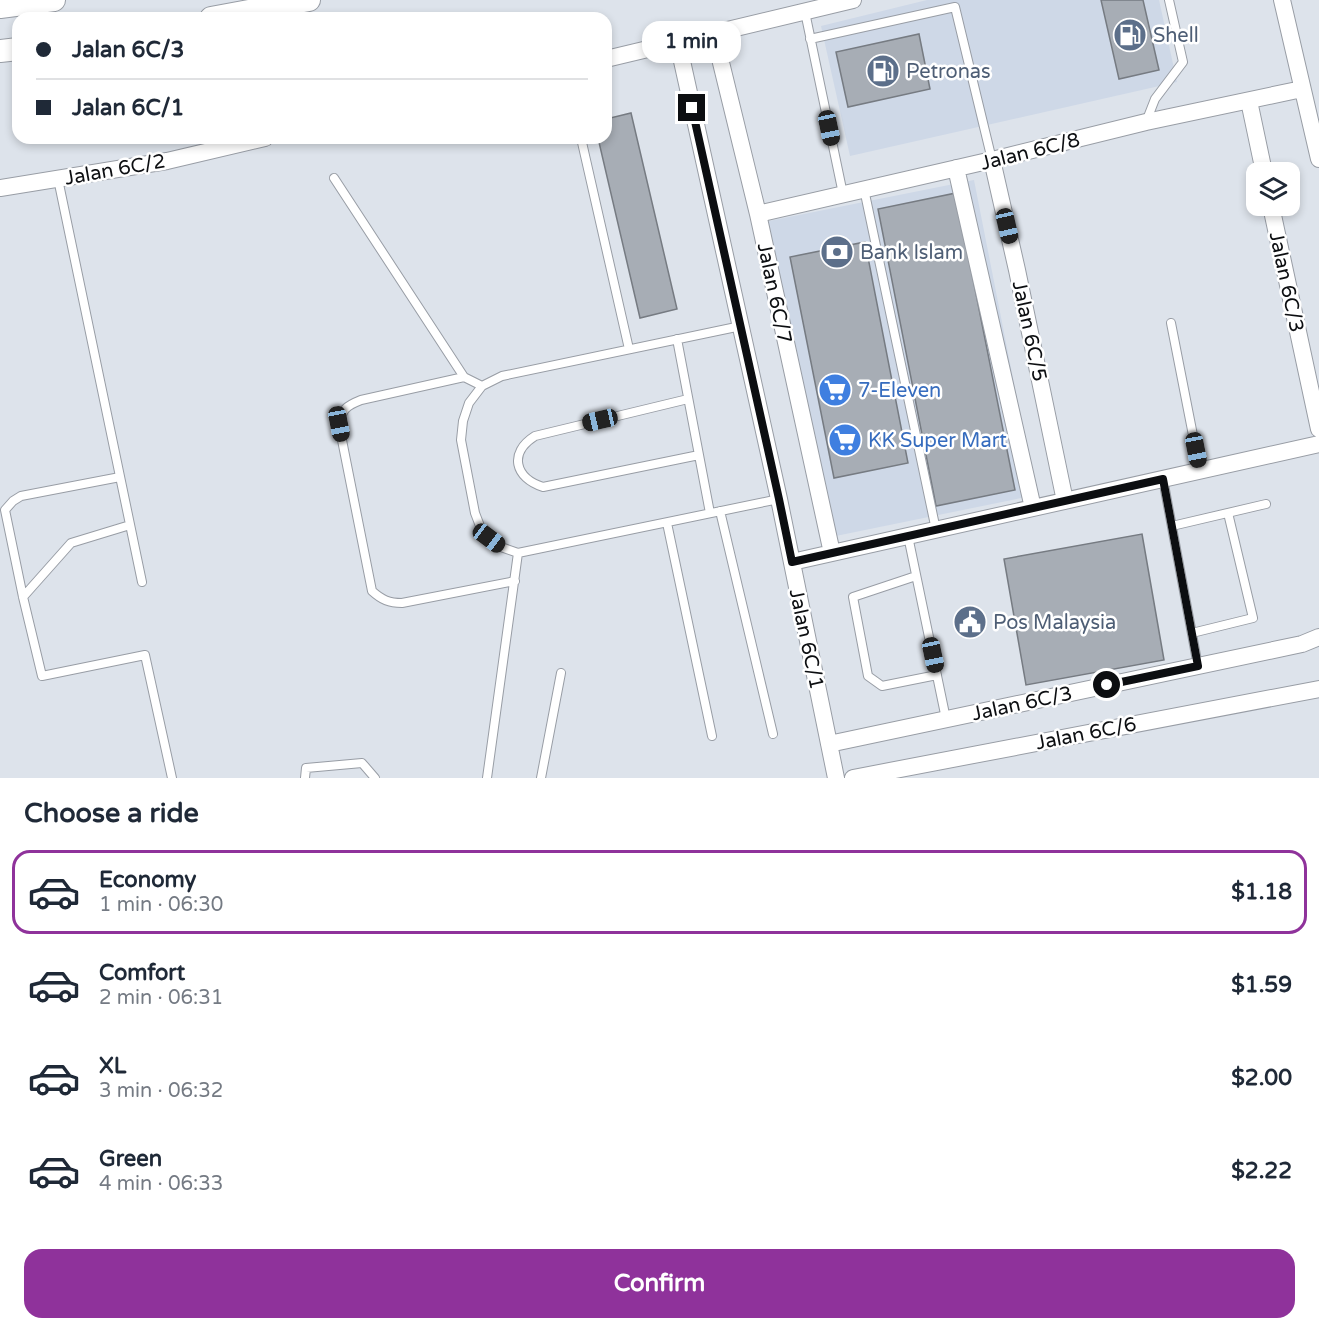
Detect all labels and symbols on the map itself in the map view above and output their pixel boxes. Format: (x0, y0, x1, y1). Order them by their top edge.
fuel station icon: Shell (1112, 17, 1148, 53)
callout: 1 min (642, 21, 742, 63)
place label: Shell (1153, 24, 1199, 48)
fuel station icon: Petronas (865, 53, 901, 89)
place label: Petronas (906, 60, 991, 84)
route end (678, 94, 705, 121)
car (816, 109, 842, 147)
street label: Jalan 6C/8 (978, 128, 1082, 176)
street label: Jalan 6C/2 (63, 149, 168, 191)
car (994, 206, 1020, 246)
street label: Jalan 6C/3 (1264, 230, 1308, 335)
bank icon: Bank Islam (819, 234, 855, 270)
street label: Jalan 6C/7 (752, 241, 796, 346)
place label: Bank Islam (860, 241, 963, 265)
street label: Jalan 6C/5 (1007, 279, 1051, 384)
supermarket icon: 7-Eleven (817, 372, 853, 408)
place label: 7-Eleven (858, 379, 941, 403)
car (327, 405, 351, 443)
car (580, 407, 620, 433)
supermarket icon: KK Super Mart (827, 422, 863, 458)
place label: KK Super Mart (868, 429, 1007, 453)
car (1184, 431, 1208, 469)
car (469, 520, 509, 556)
street label: Jalan 6C/1 (784, 587, 828, 692)
public building icon: Pos Malaysia (952, 604, 988, 640)
place label: Pos Malaysia (993, 611, 1116, 635)
car (920, 636, 946, 674)
route start (1093, 671, 1120, 698)
street label: Jalan 6C/3 (970, 682, 1075, 726)
street label: Jalan 6C/6 (1034, 712, 1139, 755)

